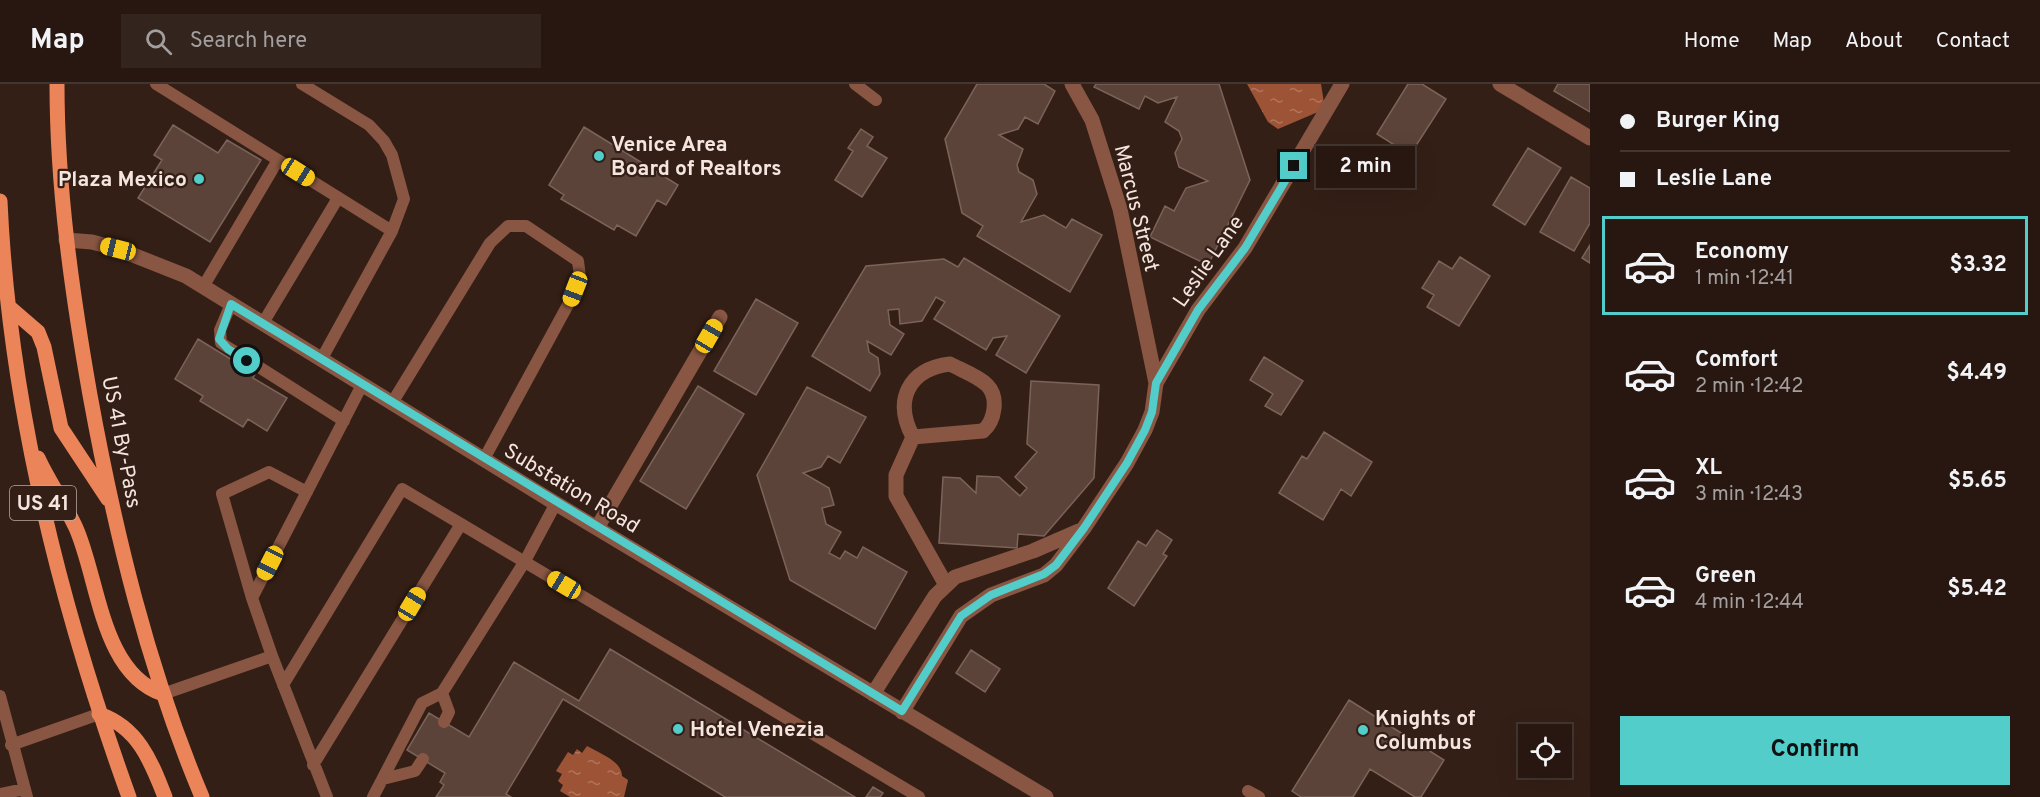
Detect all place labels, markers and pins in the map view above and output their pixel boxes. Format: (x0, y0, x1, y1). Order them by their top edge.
place label: Venice Area Board of Realtors (611, 132, 782, 183)
marker: Venice Area Board of Realtors (592, 149, 606, 163)
place label: Plaza Mexico (58, 167, 187, 194)
marker: Plaza Mexico (192, 172, 206, 186)
place label: Knights of Columbus (1375, 706, 1476, 757)
place label: Hotel Venezia (690, 717, 824, 744)
marker: Hotel Venezia (671, 722, 685, 736)
marker: Knights of Columbus (1356, 723, 1370, 737)

